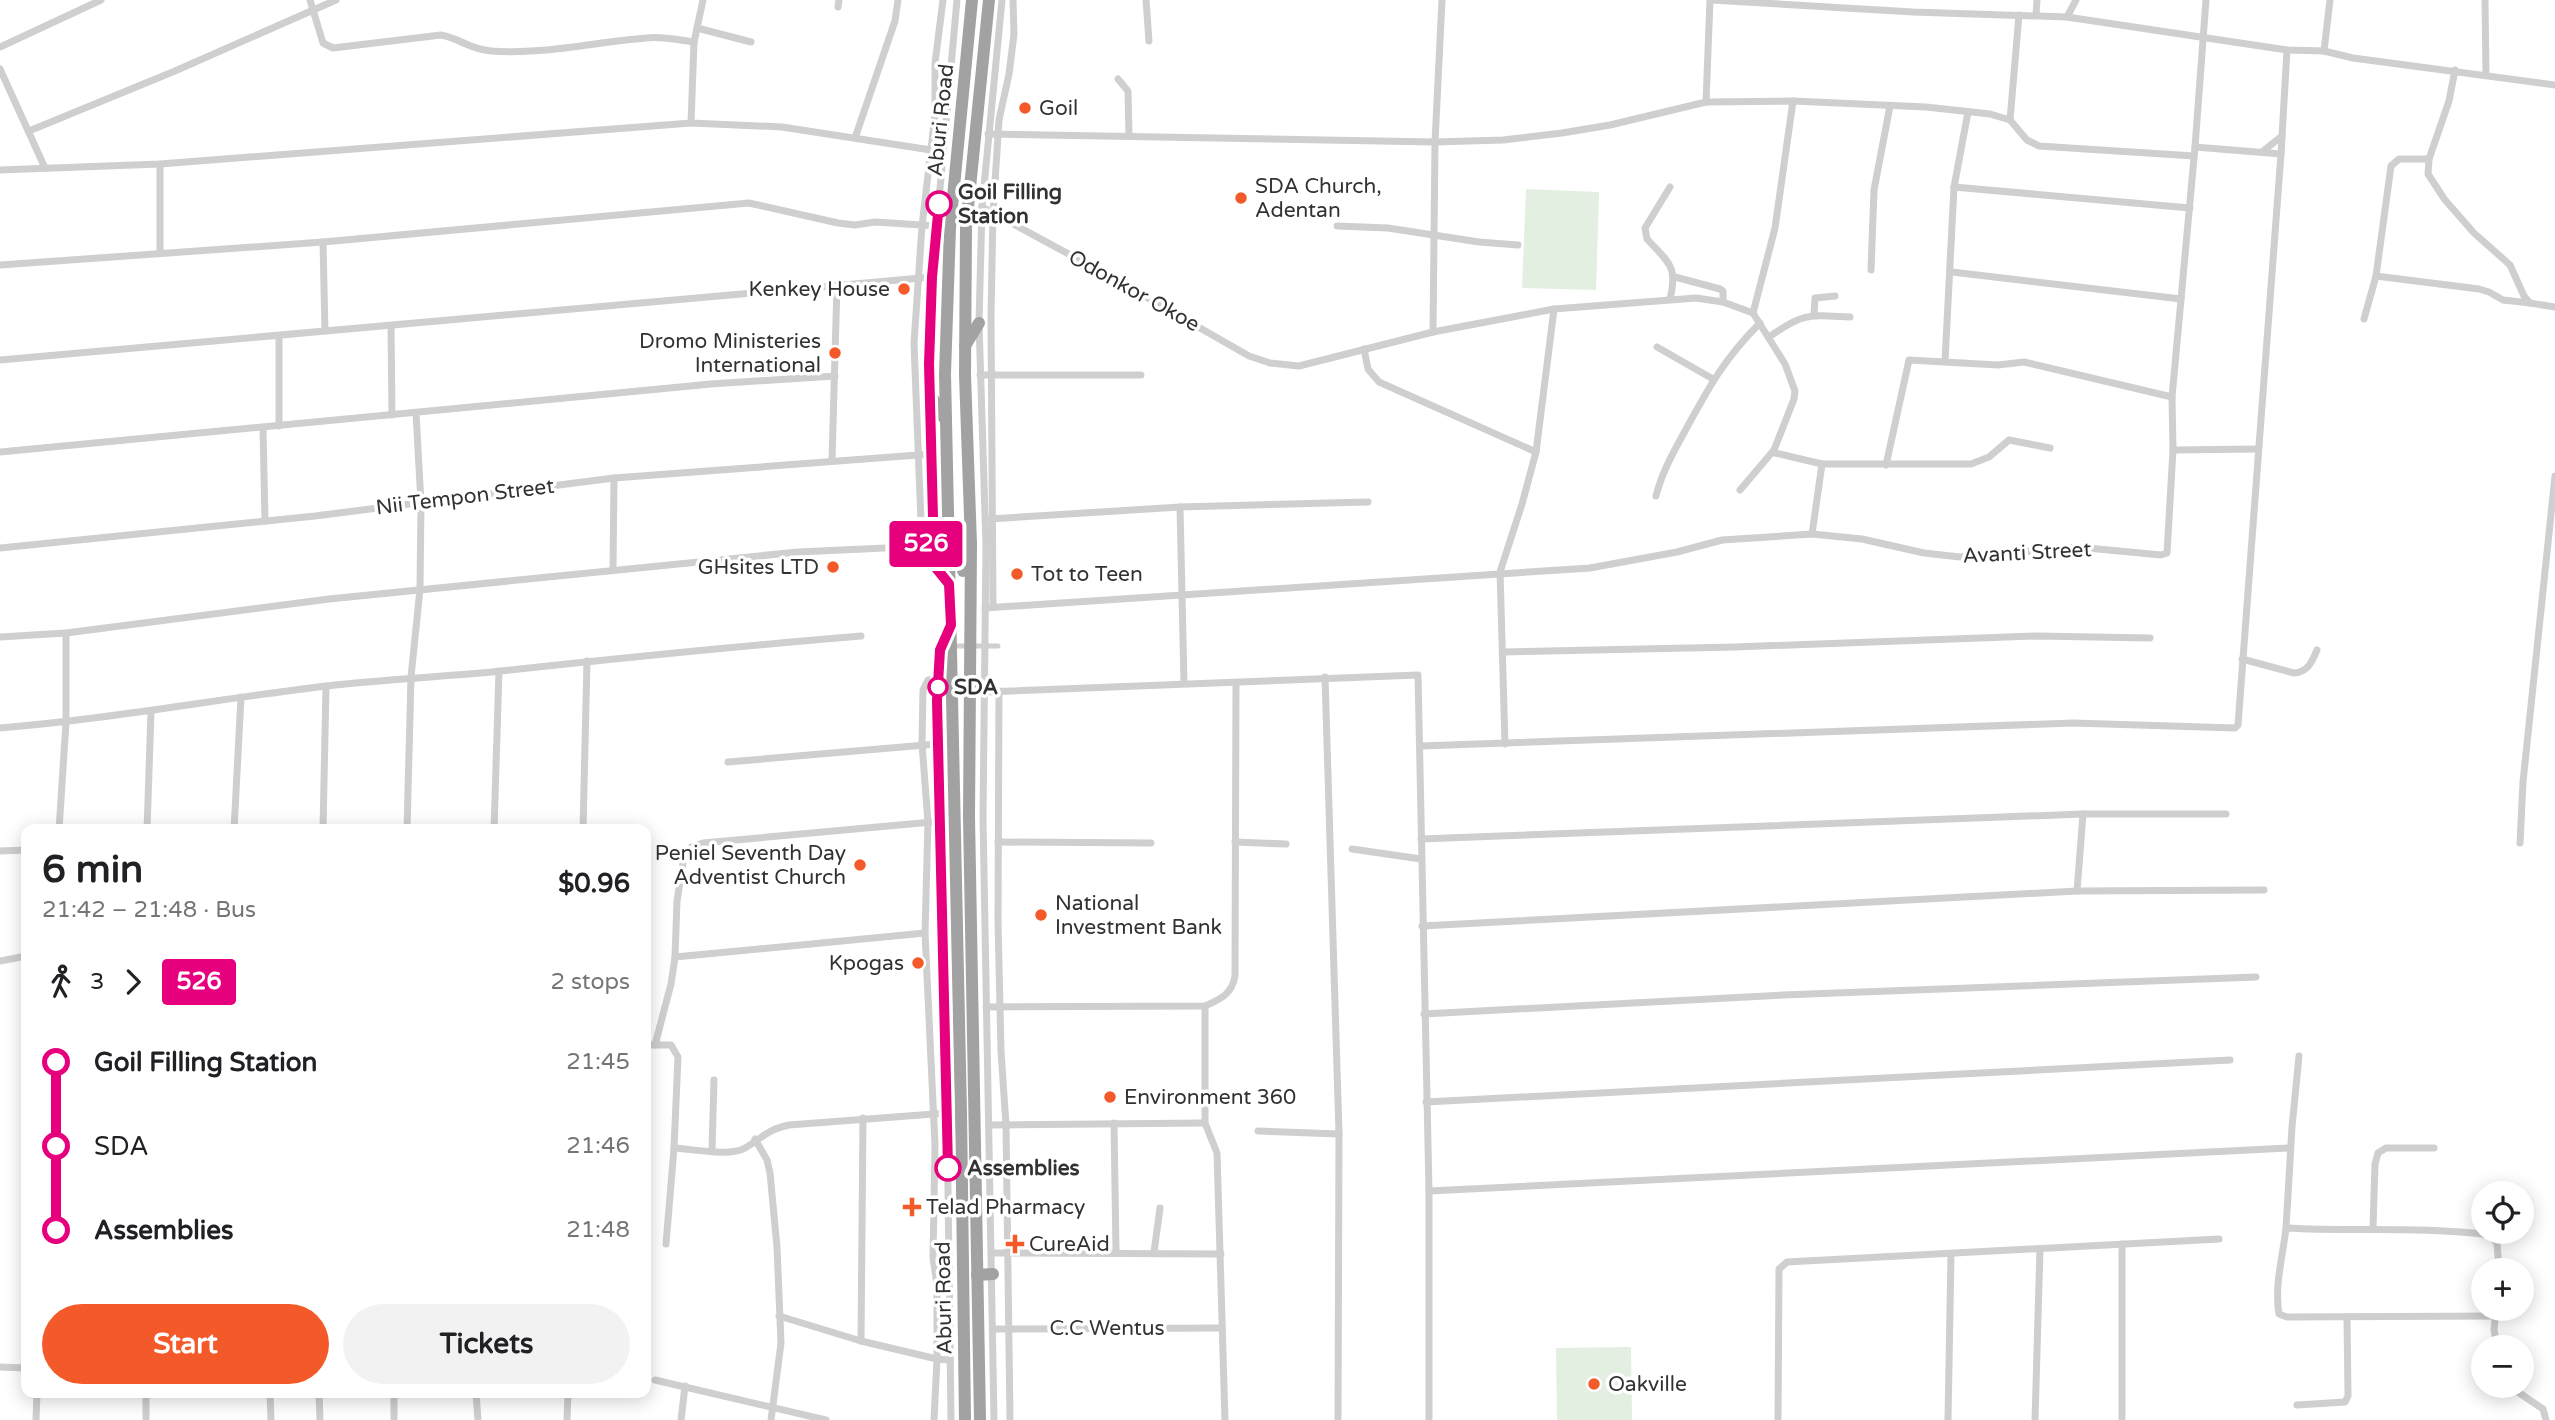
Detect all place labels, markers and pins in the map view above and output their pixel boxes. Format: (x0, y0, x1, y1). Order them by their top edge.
place label: Goil (1039, 96, 1078, 121)
marker: Goil (1017, 100, 1033, 116)
place label: SDA Church, Adentan (1255, 174, 1382, 223)
place label: Goil Filling Station (958, 180, 1062, 229)
marker: SDA Church, Adentan (1233, 190, 1249, 206)
marker: Goil Filling Station (926, 191, 952, 217)
place label: Kenkey House (748, 277, 890, 302)
marker: Kenkey House (896, 281, 912, 297)
place label: Dromo Ministeries International (639, 329, 821, 378)
marker: Dromo Ministeries International (827, 345, 843, 361)
place label: GHsites LTD (698, 555, 819, 580)
marker: GHsites LTD (825, 559, 841, 575)
place label: Tot to Teen (1031, 562, 1143, 587)
marker: Tot to Teen (1009, 566, 1025, 582)
place label: SDA (954, 675, 998, 700)
marker: SDA (928, 677, 948, 697)
place label: Peniel Seventh Day Adventist Church (655, 841, 846, 890)
marker: Peniel Seventh Day Adventist Church (852, 857, 868, 873)
place label: National Investment Bank (1055, 891, 1222, 940)
marker: National Investment Bank (1033, 907, 1049, 923)
place label: Kpogas (829, 951, 904, 976)
marker: Kpogas (910, 955, 926, 971)
place label: Environment 360 (1124, 1085, 1296, 1110)
marker: Environment 360 (1102, 1089, 1118, 1105)
marker: Assemblies (935, 1155, 961, 1181)
place label: Assemblies (967, 1156, 1080, 1181)
place label: Telad Pharmacy (926, 1195, 1085, 1220)
marker: Telad Pharmacy (904, 1199, 920, 1215)
place label: CureAid (1029, 1232, 1110, 1257)
marker: CureAid (1007, 1236, 1023, 1252)
place label: Oakville (1608, 1372, 1687, 1397)
marker: Oakville (1586, 1376, 1602, 1392)

